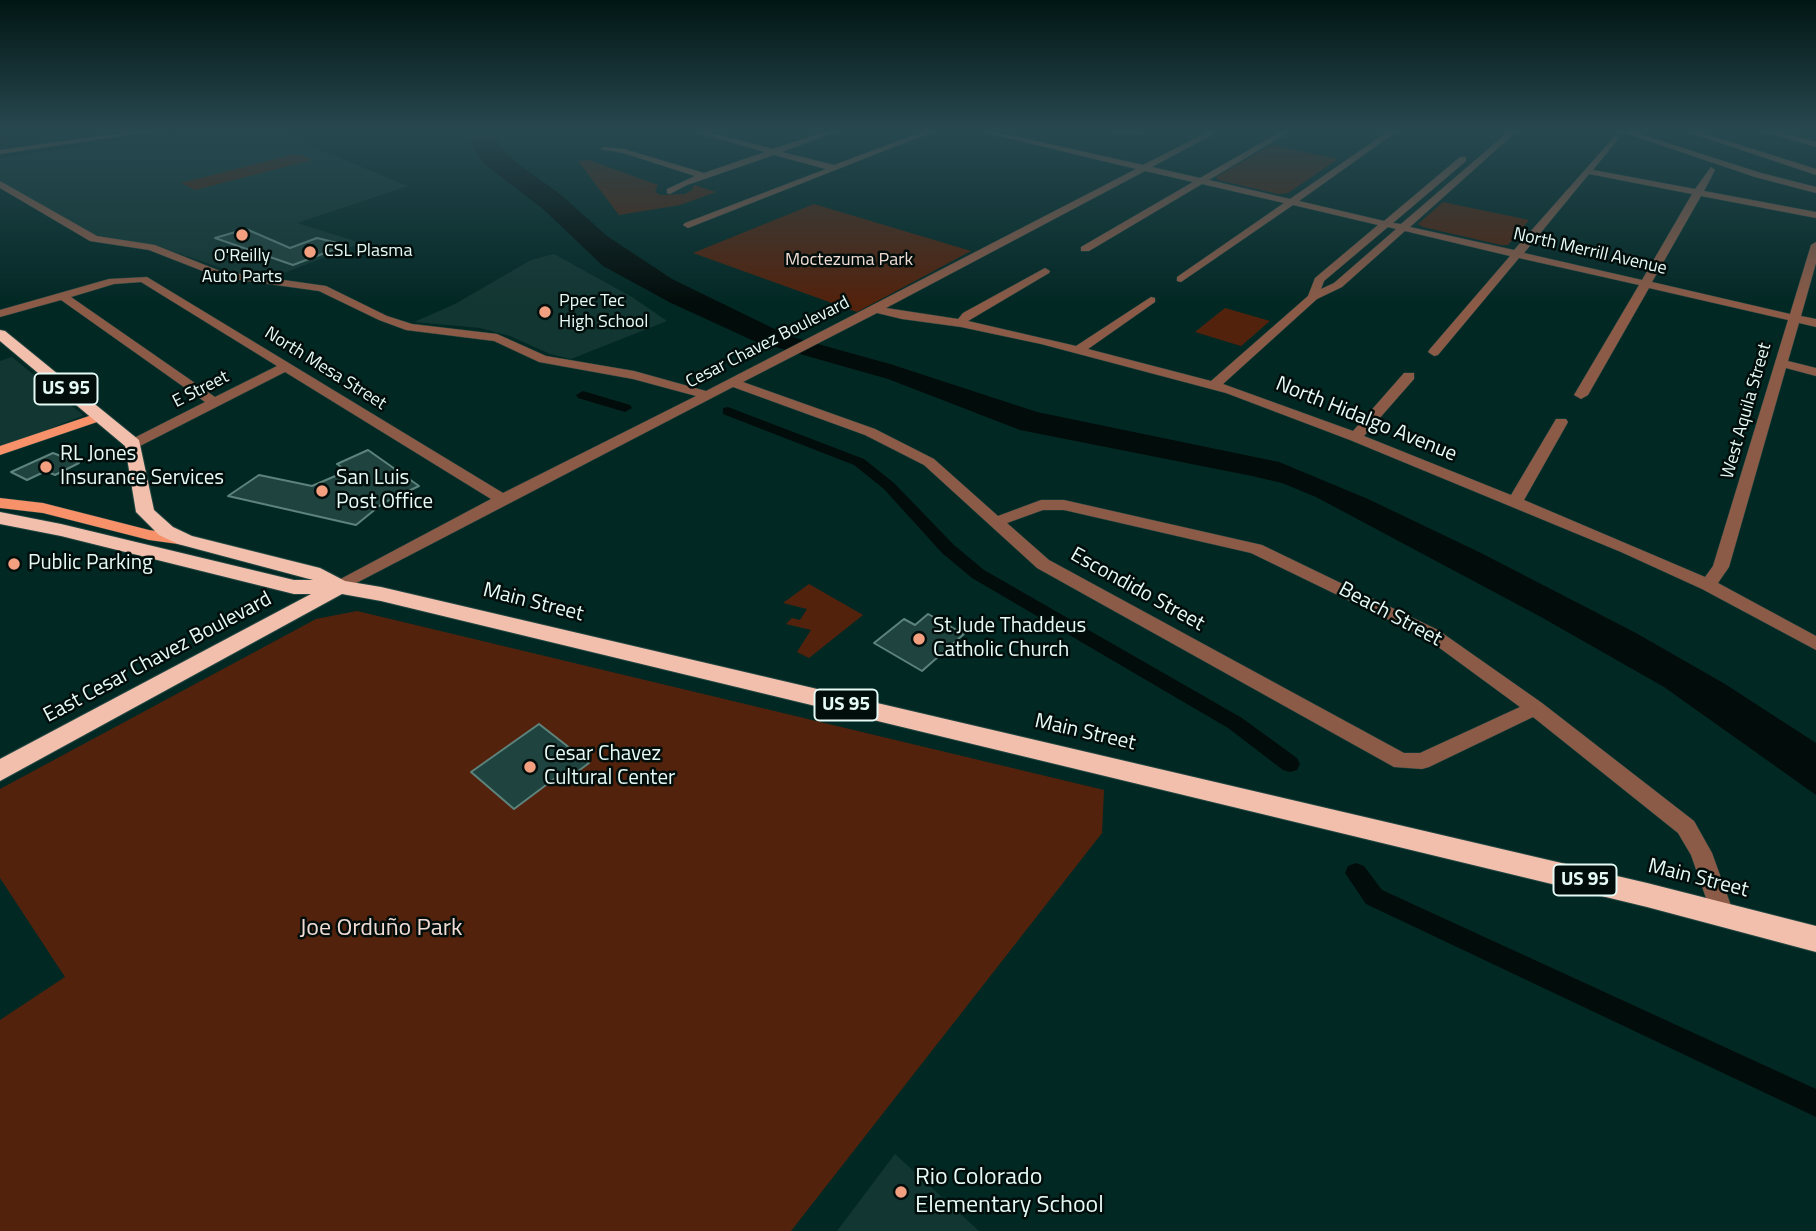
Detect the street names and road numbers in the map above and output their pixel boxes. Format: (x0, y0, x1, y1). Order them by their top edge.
street label: North Merrill Avenue (1511, 224, 1669, 280)
street label: Cesar Chavez Boulevard (683, 292, 853, 394)
street label: North Mesa Street (260, 323, 390, 415)
street label: West Aquila Street (1717, 341, 1777, 481)
street label: E Street (169, 367, 233, 413)
street label: North Hidalgo Avenue (1272, 372, 1460, 468)
road number: US 95 (34, 374, 98, 404)
street label: Escondido Street (1066, 543, 1208, 637)
street label: Beach Street (1334, 577, 1446, 653)
street label: Main Street (480, 578, 586, 628)
street label: East Cesar Chavez Boulevard (40, 587, 276, 729)
road number: US 95 (814, 690, 878, 720)
street label: Main Street (1032, 709, 1138, 757)
street label: Main Street (1645, 854, 1751, 904)
road number: US 95 (1554, 864, 1616, 895)

